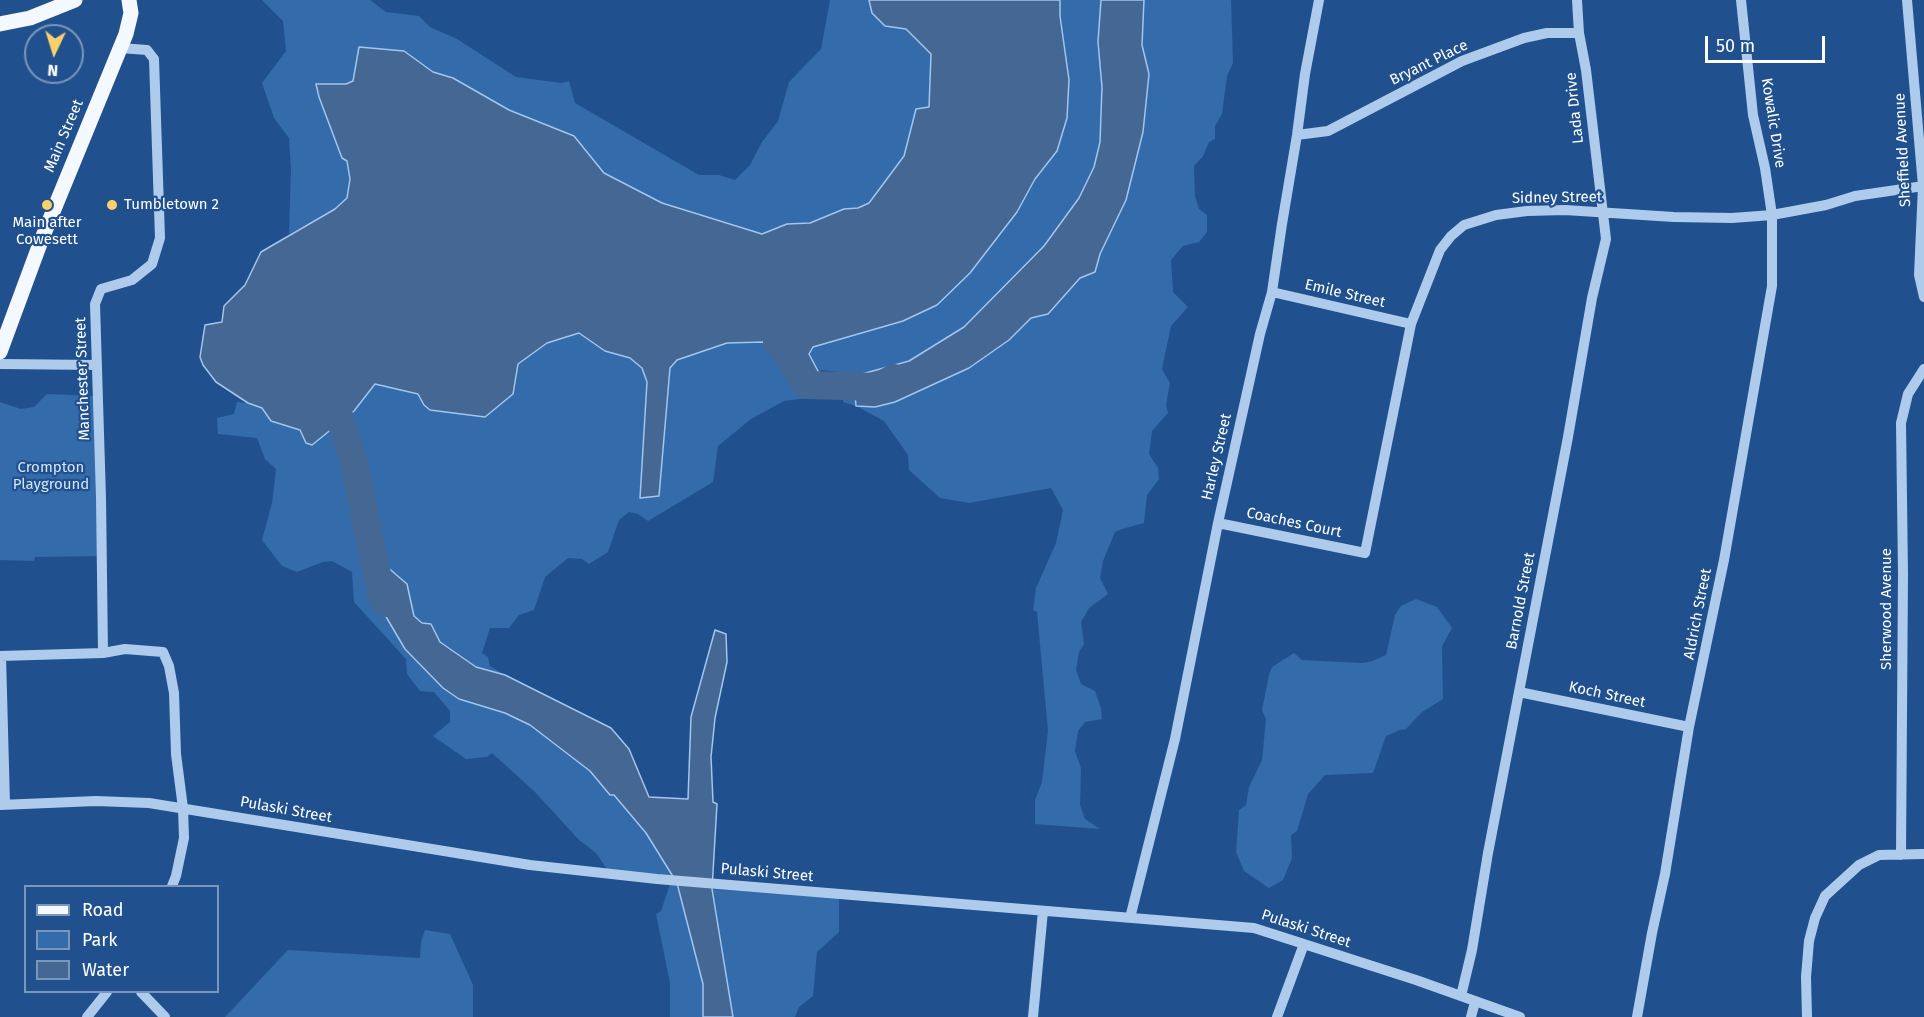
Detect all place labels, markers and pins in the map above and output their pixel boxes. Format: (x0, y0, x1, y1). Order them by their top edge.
place label: Tumbletown 2 (124, 196, 219, 214)
marker: Main after Cowesett (40, 198, 54, 212)
marker: Tumbletown 2 (105, 198, 119, 212)
place label: Main after Cowesett (12, 214, 82, 249)

